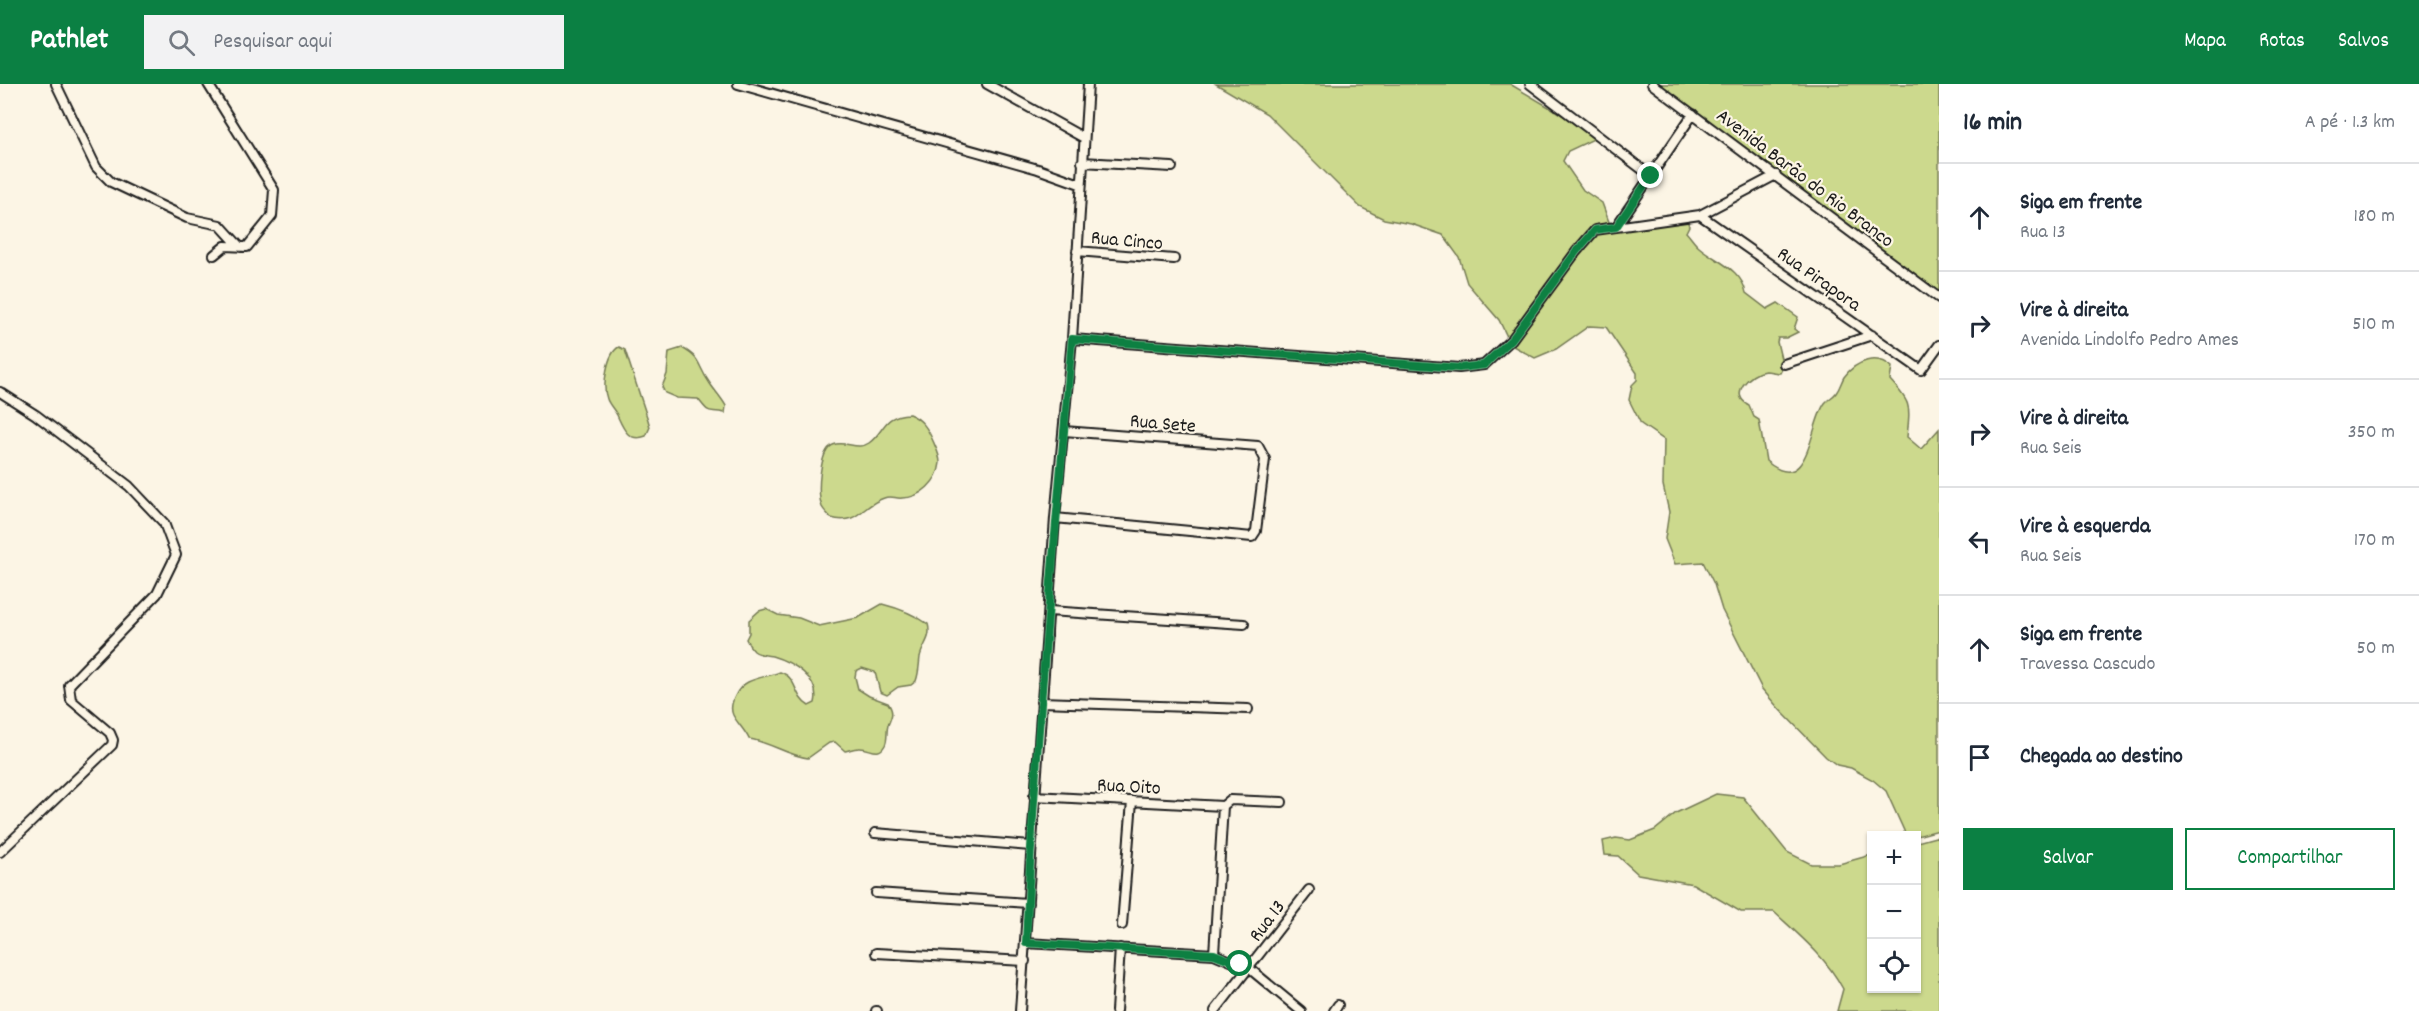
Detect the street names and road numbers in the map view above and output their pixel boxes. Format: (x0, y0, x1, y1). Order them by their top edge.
street label: Avenida Barão do Rio Branco (1709, 103, 1899, 256)
street label: Rua Cinco (1090, 225, 1164, 259)
street label: Rua Pirapora (1771, 241, 1866, 320)
street label: Rua Sete (1129, 408, 1197, 442)
street label: Rua Oito (1096, 772, 1161, 804)
street label: Rua 13 (1243, 895, 1293, 948)

